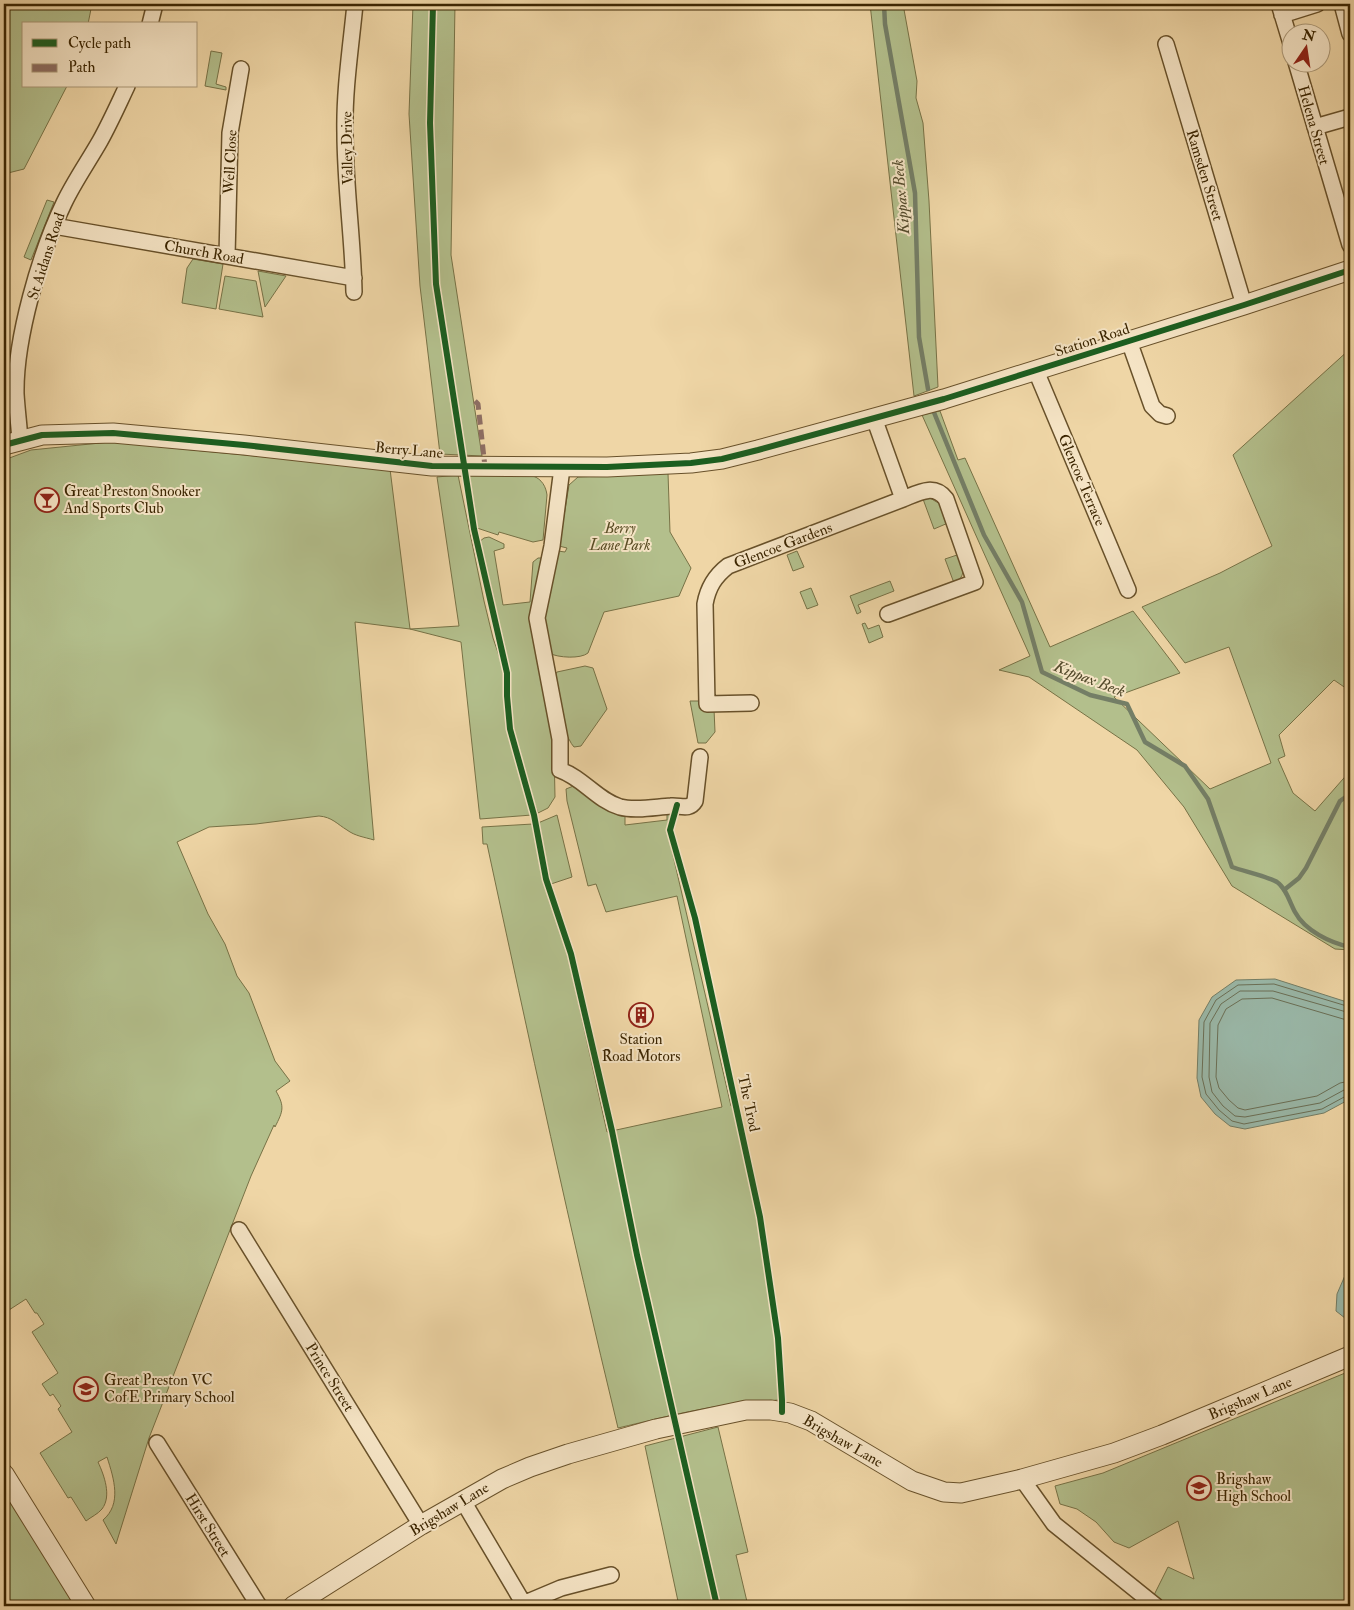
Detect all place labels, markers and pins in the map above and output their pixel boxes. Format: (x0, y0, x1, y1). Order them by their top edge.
place label: Great Preston Snooker And Sports Club (63, 482, 201, 519)
bar icon: Great Preston Snooker And Sports Club (34, 487, 60, 513)
building icon: Station Road Motors (628, 1002, 654, 1028)
place label: Station Road Motors (602, 1030, 680, 1066)
place label: Great Preston VC CofE Primary School (104, 1371, 235, 1407)
school or university icon: Great Preston VC CofE Primary School (73, 1376, 99, 1402)
place label: Brigshaw High School (1216, 1470, 1291, 1506)
school or university icon: Brigshaw High School (1186, 1475, 1212, 1501)

